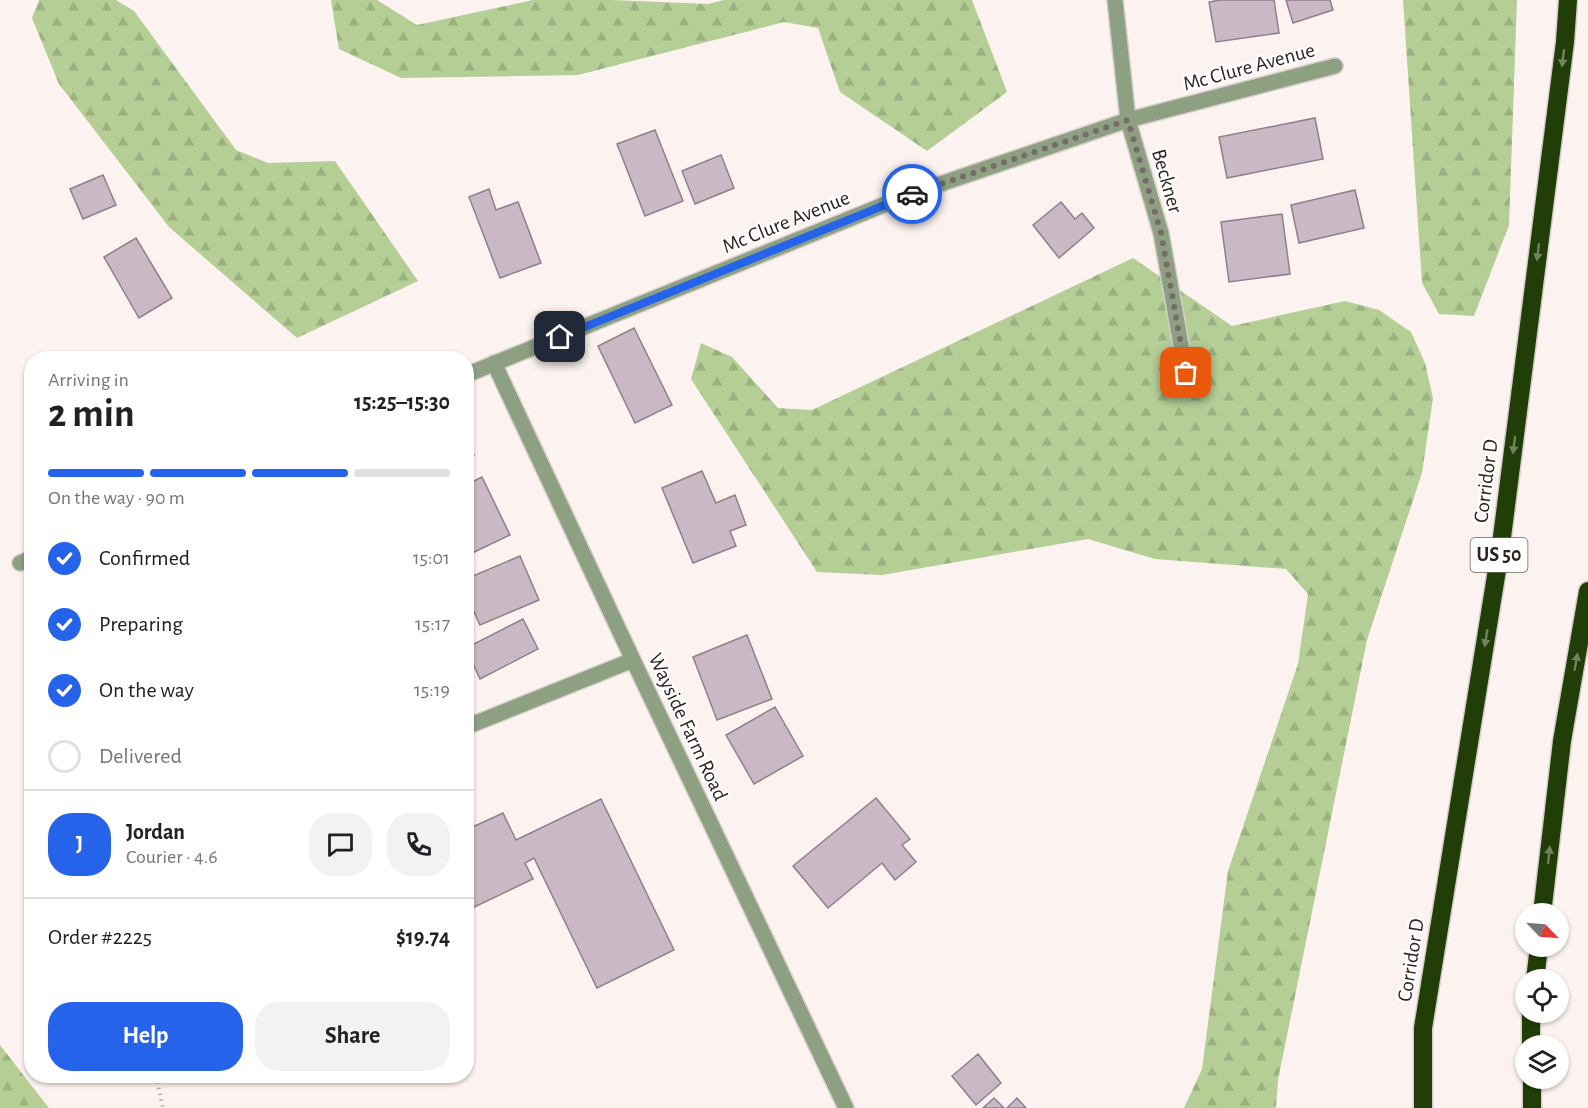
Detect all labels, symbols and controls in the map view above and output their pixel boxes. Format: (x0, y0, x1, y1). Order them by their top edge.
street label: Mc Clure Avenue (1181, 39, 1317, 95)
one-way arrow (1559, 49, 1568, 68)
street label: Beckner (1148, 147, 1186, 216)
courier (882, 164, 942, 224)
icon: car (896, 178, 929, 211)
street label: Mc Clure Avenue (719, 187, 853, 257)
one-way arrow (1534, 242, 1543, 261)
pin (534, 311, 585, 362)
icon: home (543, 320, 576, 353)
pin (1160, 347, 1211, 398)
icon: bag (1169, 356, 1202, 389)
text: Arriving in (48, 370, 129, 390)
text: 15:25–15:30 (354, 391, 450, 413)
text: 2 min (48, 395, 135, 434)
one-way arrow (1509, 436, 1518, 455)
street label: Corridor D (1470, 438, 1502, 524)
text: On the way · 90 m (48, 488, 185, 508)
road number: US 50 (1470, 538, 1528, 572)
icon: check (48, 542, 81, 575)
text: Confirmed (99, 547, 190, 569)
text: 15:01 (413, 548, 450, 568)
icon: check (48, 608, 81, 641)
text: Preparing (99, 613, 183, 635)
text: 15:17 (415, 614, 450, 634)
one-way arrow (1481, 629, 1490, 648)
street label: Wayside Farm Road (645, 650, 731, 804)
one-way arrow (1571, 653, 1580, 672)
icon: check (48, 674, 81, 707)
text: On the way (99, 679, 194, 701)
text: 15:19 (414, 680, 450, 700)
text: Delivered (99, 745, 182, 767)
button: chat (309, 813, 372, 876)
button: phone (387, 813, 450, 876)
text: Jordan (126, 821, 185, 843)
text: J (76, 833, 83, 855)
one-way arrow (1544, 846, 1554, 865)
text: Courier · 4.6 (126, 847, 218, 867)
north arrow (1515, 903, 1569, 957)
map controls (1515, 903, 1569, 1089)
street label: Corridor D (1394, 917, 1428, 1003)
text: Order #2225 (48, 926, 152, 948)
text: $19.74 (396, 926, 450, 948)
button: locate (1515, 969, 1569, 1023)
button: Help (48, 1002, 243, 1071)
button: Share (255, 1002, 450, 1071)
button: layers (1515, 1035, 1569, 1089)

